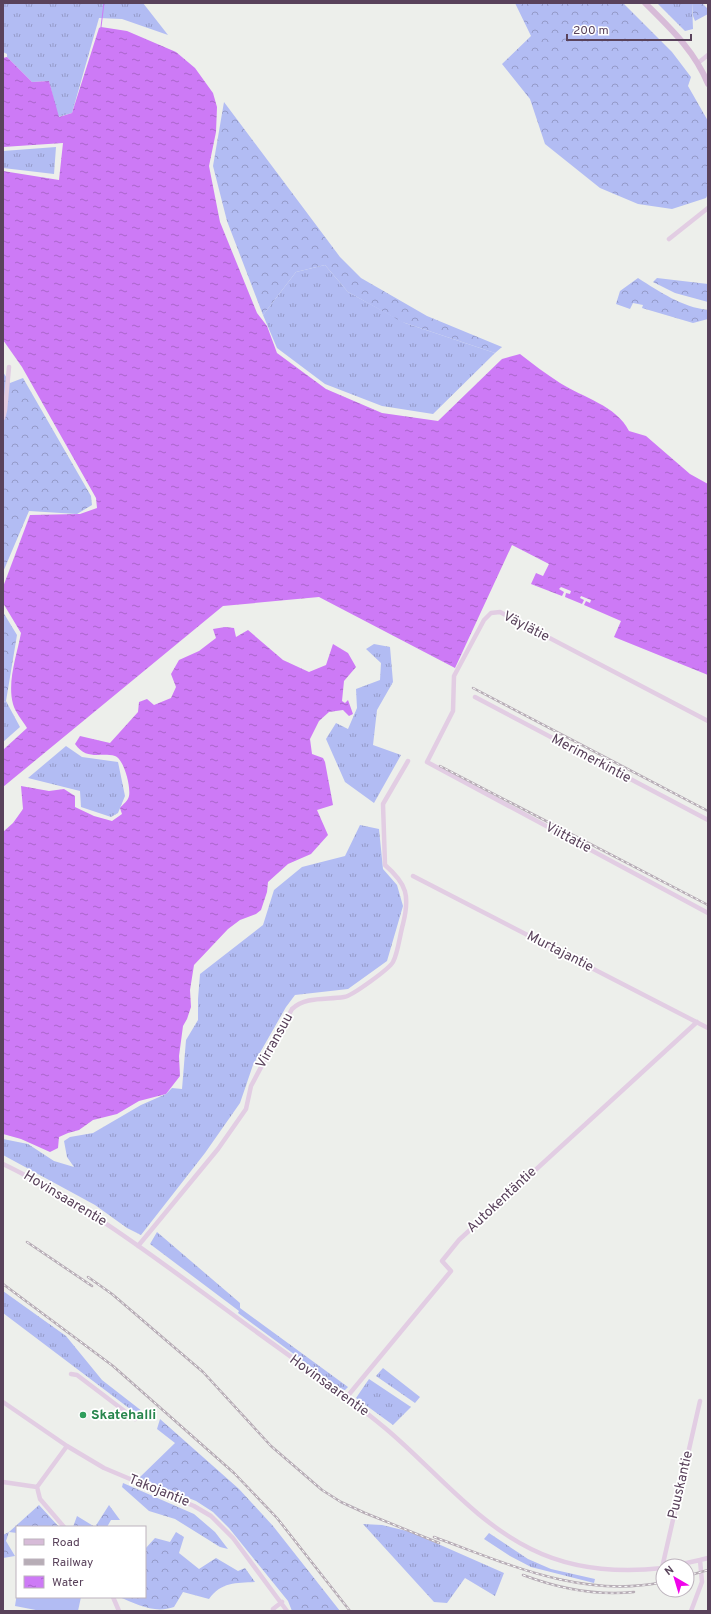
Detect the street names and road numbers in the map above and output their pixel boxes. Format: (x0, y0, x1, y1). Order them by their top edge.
street label: Väylätie (500, 608, 552, 646)
street label: Merimerkintie (548, 731, 634, 787)
street label: Viittatie (542, 819, 594, 857)
street label: Murtajantie (524, 928, 596, 976)
street label: Virransuu (253, 1010, 297, 1072)
street label: Autokentäntie (464, 1163, 540, 1237)
street label: Hovinsaarentie (20, 1167, 110, 1231)
street label: Hovinsaarentie (286, 1351, 372, 1421)
street label: Puuskantie (665, 1449, 697, 1521)
street label: Takojantie (126, 1471, 192, 1511)

